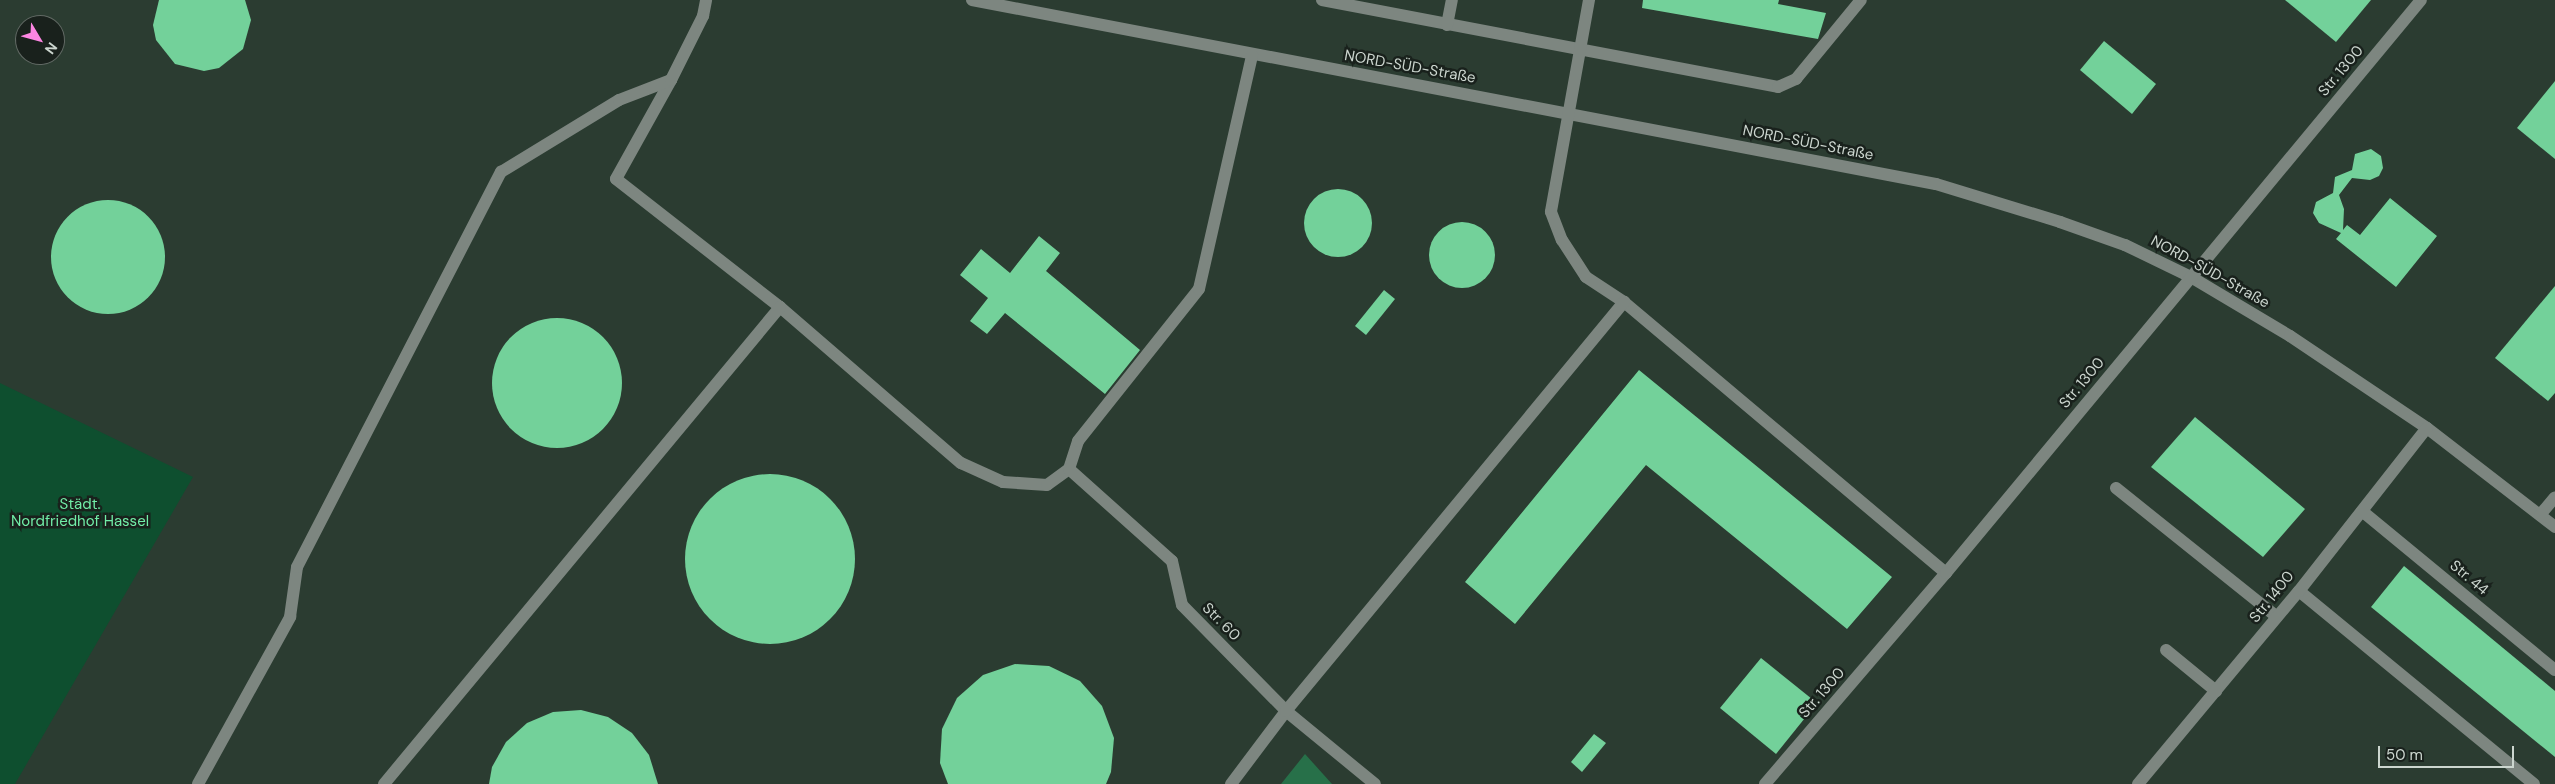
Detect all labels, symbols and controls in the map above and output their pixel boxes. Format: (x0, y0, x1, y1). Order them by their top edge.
north arrow (15, 15, 65, 65)
text: N (41, 39, 61, 58)
street label: Str. 1300 (2315, 42, 2367, 100)
street label: NORD-SÜD-Straße (1343, 47, 1477, 87)
street label: NORD-SÜD-Straße (1741, 121, 1875, 165)
street label: NORD-SÜD-Straße (2148, 232, 2272, 312)
street label: Str. 1300 (2056, 354, 2108, 412)
park label: Städt. Nordfriedhof Hassel (11, 495, 149, 530)
street label: Str. 44 (2446, 557, 2492, 599)
street label: Str. 1400 (2246, 568, 2298, 626)
street label: Str. 60 (1198, 599, 1244, 645)
street label: Str. 1300 (1795, 664, 1849, 722)
scale bar (2380, 736, 2516, 768)
text: 50 m (2386, 745, 2423, 765)

